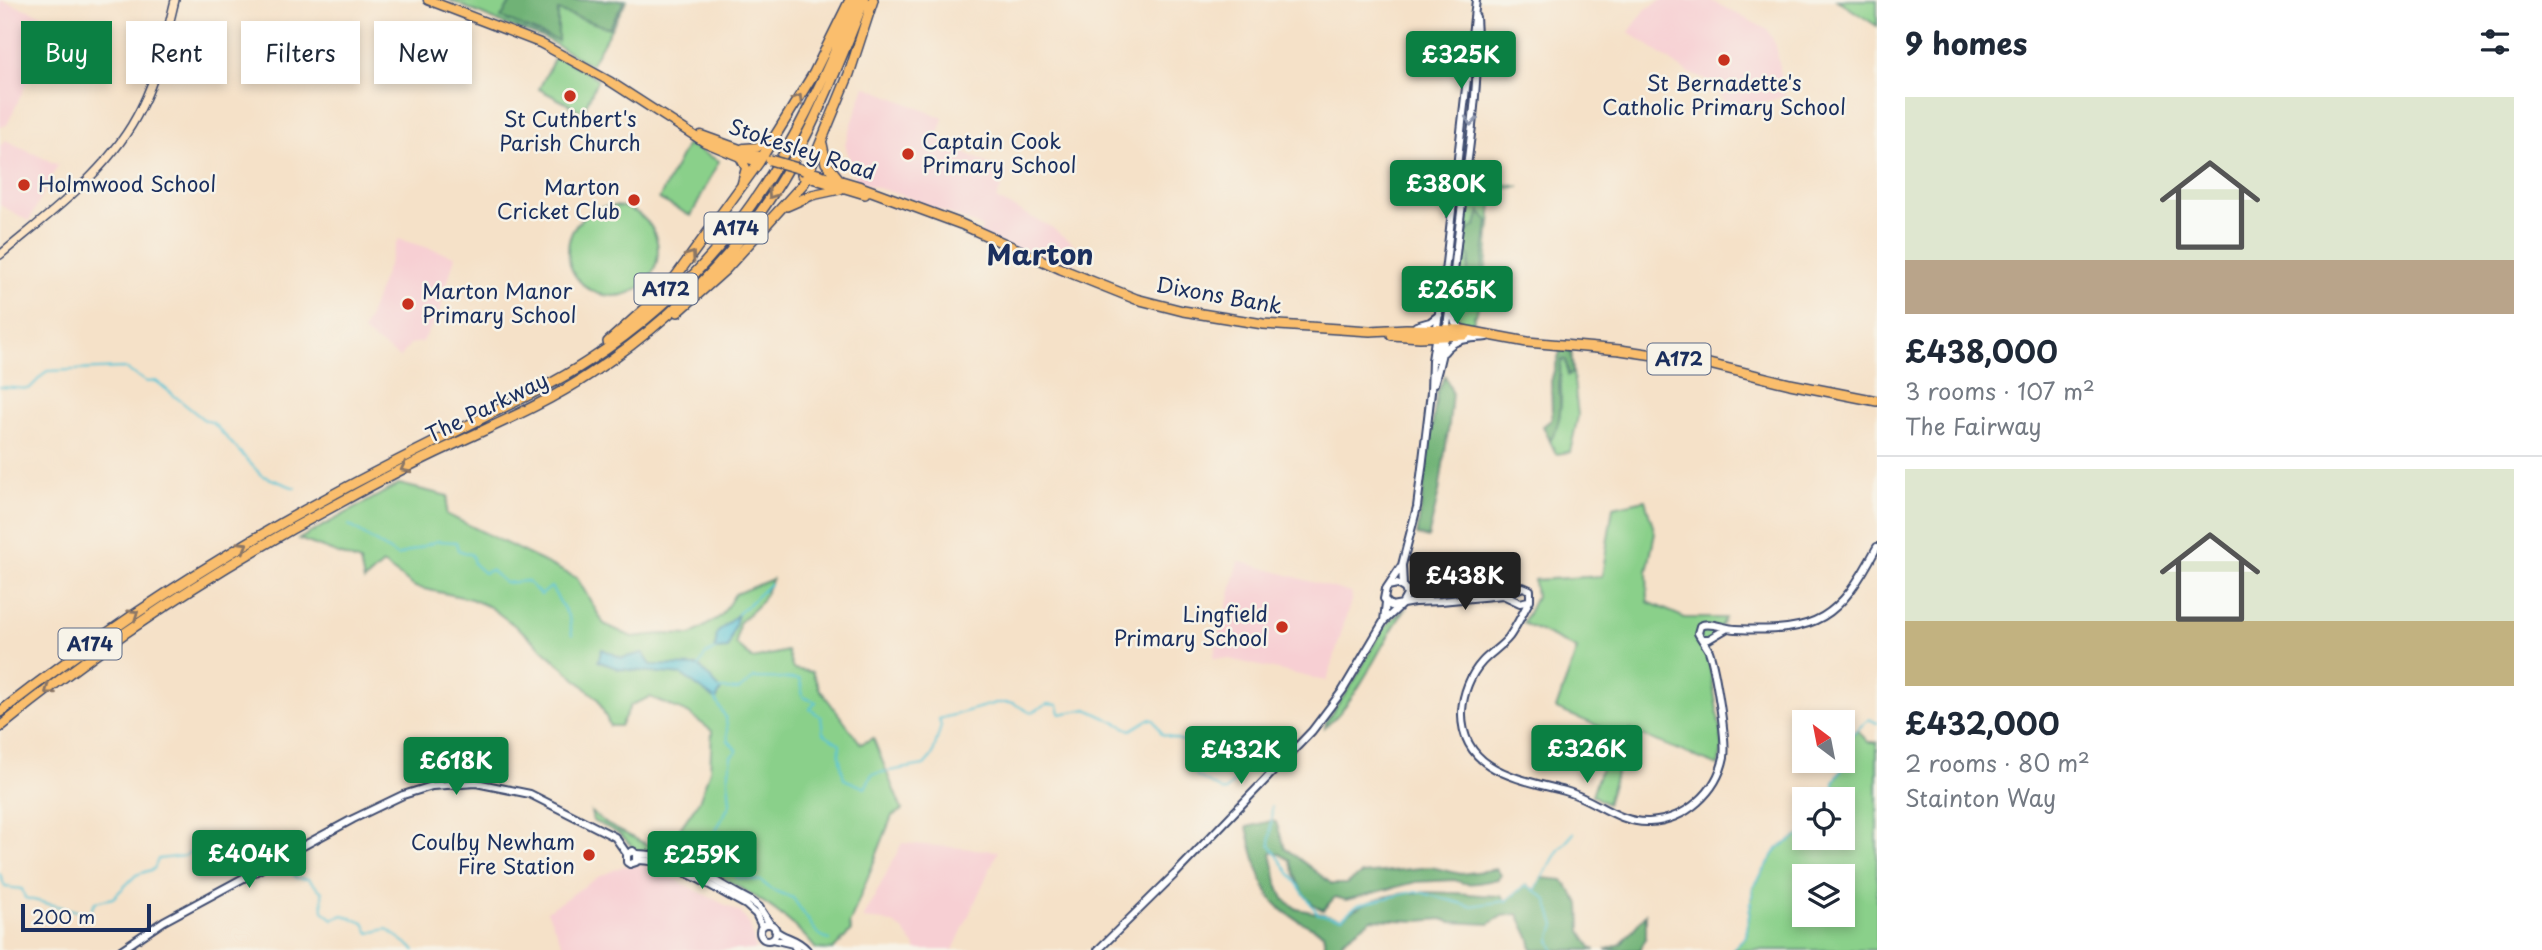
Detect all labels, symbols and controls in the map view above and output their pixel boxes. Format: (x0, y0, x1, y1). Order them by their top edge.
text: 9 homes (1905, 20, 2027, 65)
chip: Buy (21, 21, 112, 84)
chip: Rent (126, 21, 227, 84)
chip: Filters (241, 21, 360, 84)
chip: New (374, 21, 472, 84)
icon: filters (2476, 23, 2514, 61)
pin: £325K (1412, 32, 1510, 91)
text: £325K (1422, 36, 1500, 71)
marker: St Bernadette's Catholic Primary School (1716, 52, 1732, 68)
place label: St Bernadette's Catholic Primary School (1602, 66, 1846, 122)
marker: St Cuthbert's Parish Church (562, 88, 578, 104)
one-way arrow (790, 94, 803, 107)
place label: St Cuthbert's Parish Church (499, 102, 641, 158)
street label: Stokesley Road (725, 109, 880, 187)
one-way arrow (1464, 115, 1479, 127)
place label: Captain Cook Primary School (922, 124, 1077, 180)
icon: home (2147, 142, 2273, 268)
marker: Captain Cook Primary School (900, 146, 916, 162)
pin: £380K (1397, 160, 1495, 220)
text: £380K (1406, 165, 1486, 200)
place label: Holmwood School (38, 167, 216, 199)
place label: Marton Cricket Club (497, 170, 620, 226)
marker: Holmwood School (16, 177, 32, 193)
one-way arrow (768, 186, 780, 199)
marker: Marton Cricket Club (626, 192, 642, 208)
road number: A174 (704, 212, 768, 244)
district label: Marton (987, 232, 1093, 275)
one-way arrow (683, 251, 695, 264)
pin: £265K (1408, 266, 1506, 326)
street label: Dixons Bank (1154, 267, 1285, 321)
text: £265K (1418, 271, 1496, 306)
place label: Marton Manor Primary School (422, 274, 577, 330)
road number: A172 (634, 274, 698, 304)
marker: Marton Manor Primary School (400, 296, 416, 312)
text: £438,000 (1905, 328, 2058, 373)
road number: A172 (1648, 344, 1710, 374)
street label: The Parkway (420, 363, 553, 450)
text: 3 rooms · 107 m² (1905, 373, 2095, 408)
text: The Fairway (1905, 408, 2041, 443)
one-way arrow (400, 460, 412, 474)
icon: home (2147, 514, 2273, 640)
one-way arrow (235, 542, 248, 555)
pin: £438K (1416, 552, 1514, 612)
text: £438K (1426, 557, 1504, 592)
place label: Lingfield Primary School (1113, 597, 1268, 653)
one-way arrow (127, 609, 140, 622)
marker: Lingfield Primary School (1274, 619, 1290, 635)
road number: A174 (58, 628, 122, 660)
one-way arrow (44, 681, 57, 694)
text: £432,000 (1905, 700, 2060, 745)
north arrow (1792, 710, 1855, 774)
map controls (1792, 710, 1855, 927)
pin: £432K (1192, 726, 1290, 786)
pin: £326K (1538, 726, 1636, 785)
text: £326K (1547, 730, 1627, 765)
text: £432K (1201, 731, 1281, 766)
pin: £618K (407, 738, 505, 797)
text: £618K (420, 742, 493, 777)
text: 2 rooms · 80 m² (1905, 745, 2090, 780)
text: Stainton Way (1905, 780, 2056, 815)
button: locate (1792, 787, 1855, 850)
place label: Coulby Newham Fire Station (411, 825, 575, 881)
pin: £404K (200, 830, 298, 890)
pin: £259K (653, 832, 751, 891)
text: £404K (208, 835, 290, 870)
text: £259K (664, 836, 740, 871)
marker: Coulby Newham Fire Station (581, 847, 597, 863)
button: layers (1792, 864, 1855, 927)
scale bar (21, 901, 150, 933)
text: 200 m (32, 902, 95, 930)

